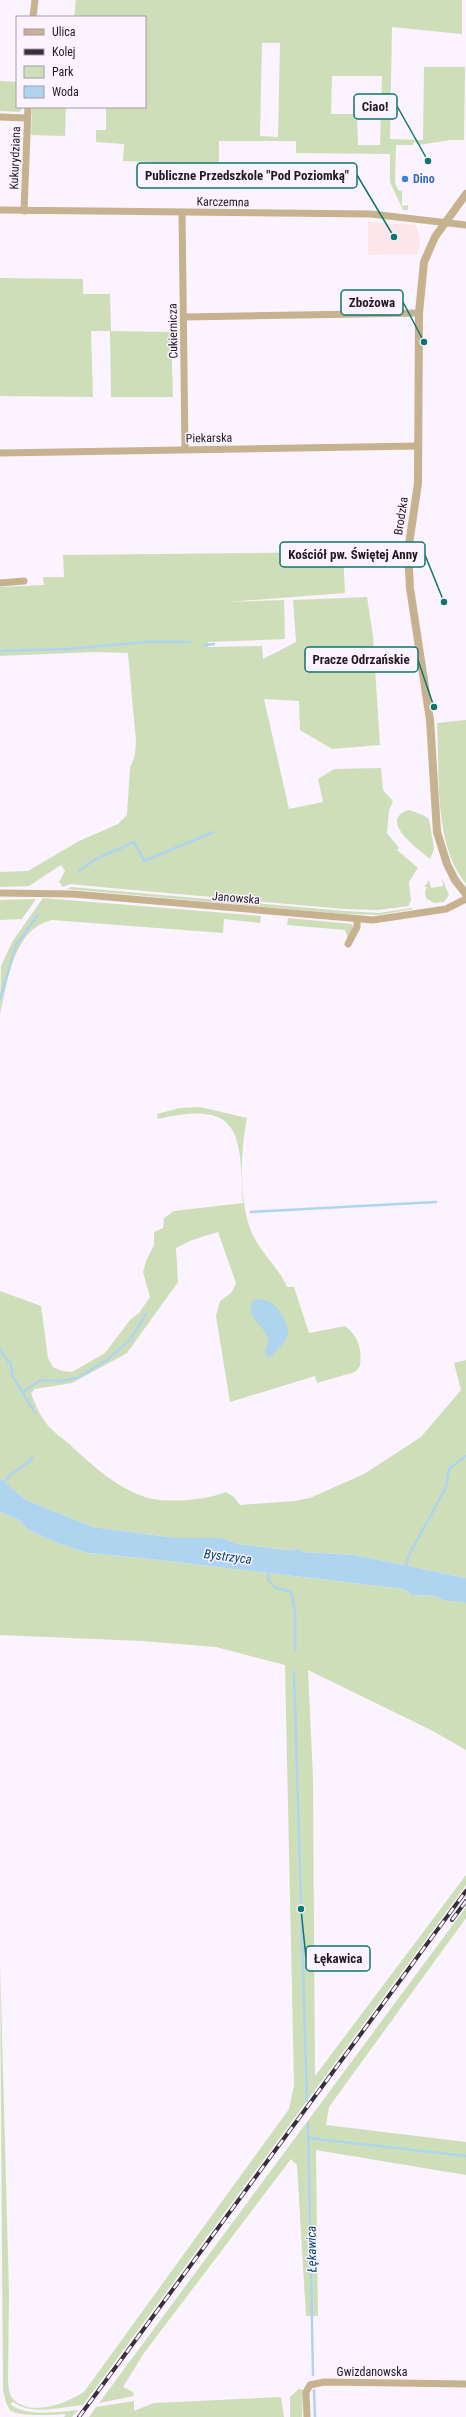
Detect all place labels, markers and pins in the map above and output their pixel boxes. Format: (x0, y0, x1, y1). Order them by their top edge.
callout: Ciao! (354, 94, 397, 119)
callout: Publiczne Przedszkole "Pod Poziomką" (137, 163, 357, 188)
place label: Dino (413, 172, 435, 186)
marker: Dino (400, 174, 410, 184)
callout: Zbożowa (341, 290, 403, 315)
callout: Kościół pw. Świętej Anny (280, 542, 425, 567)
callout: Pracze Odrzańskie (305, 647, 418, 672)
callout: Łękawica (306, 1946, 370, 1971)

